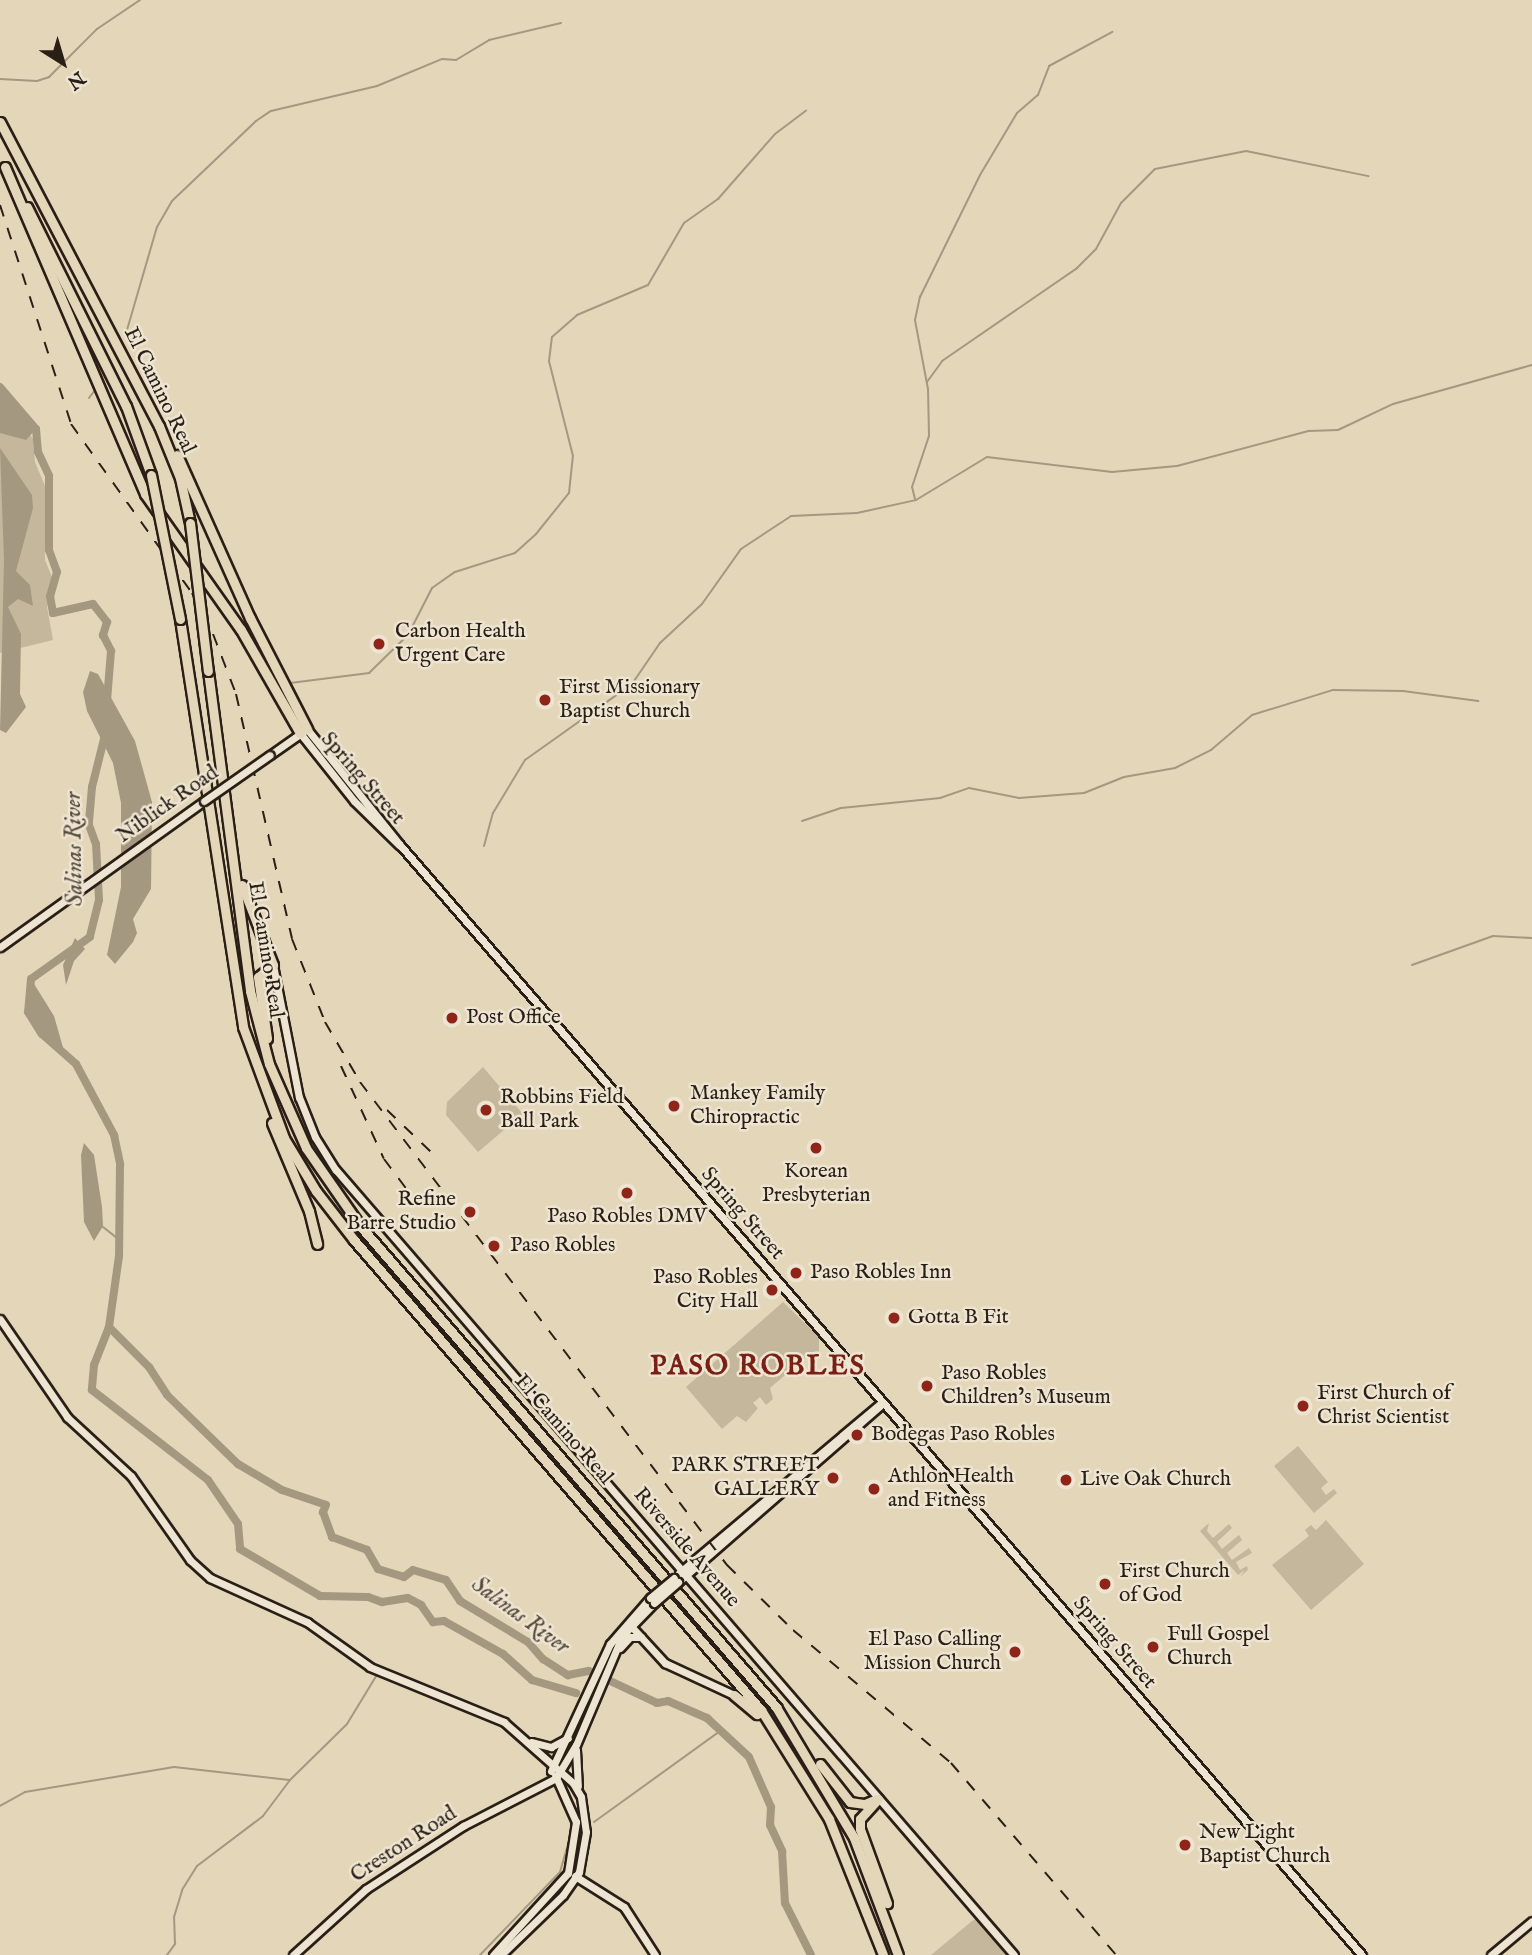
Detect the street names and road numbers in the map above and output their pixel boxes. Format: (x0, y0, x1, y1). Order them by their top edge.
street label: El Camino Real (117, 323, 201, 459)
street label: Spring Street (315, 727, 409, 831)
street label: Niblick Road (112, 761, 224, 849)
street label: El Camino Real (242, 880, 288, 1020)
street label: Spring Street (695, 1162, 789, 1266)
street label: El Camino Real (508, 1370, 618, 1490)
street label: Riverside Avenue (627, 1483, 745, 1613)
street label: Spring Street (1067, 1591, 1161, 1695)
street label: Creston Road (346, 1801, 462, 1889)

